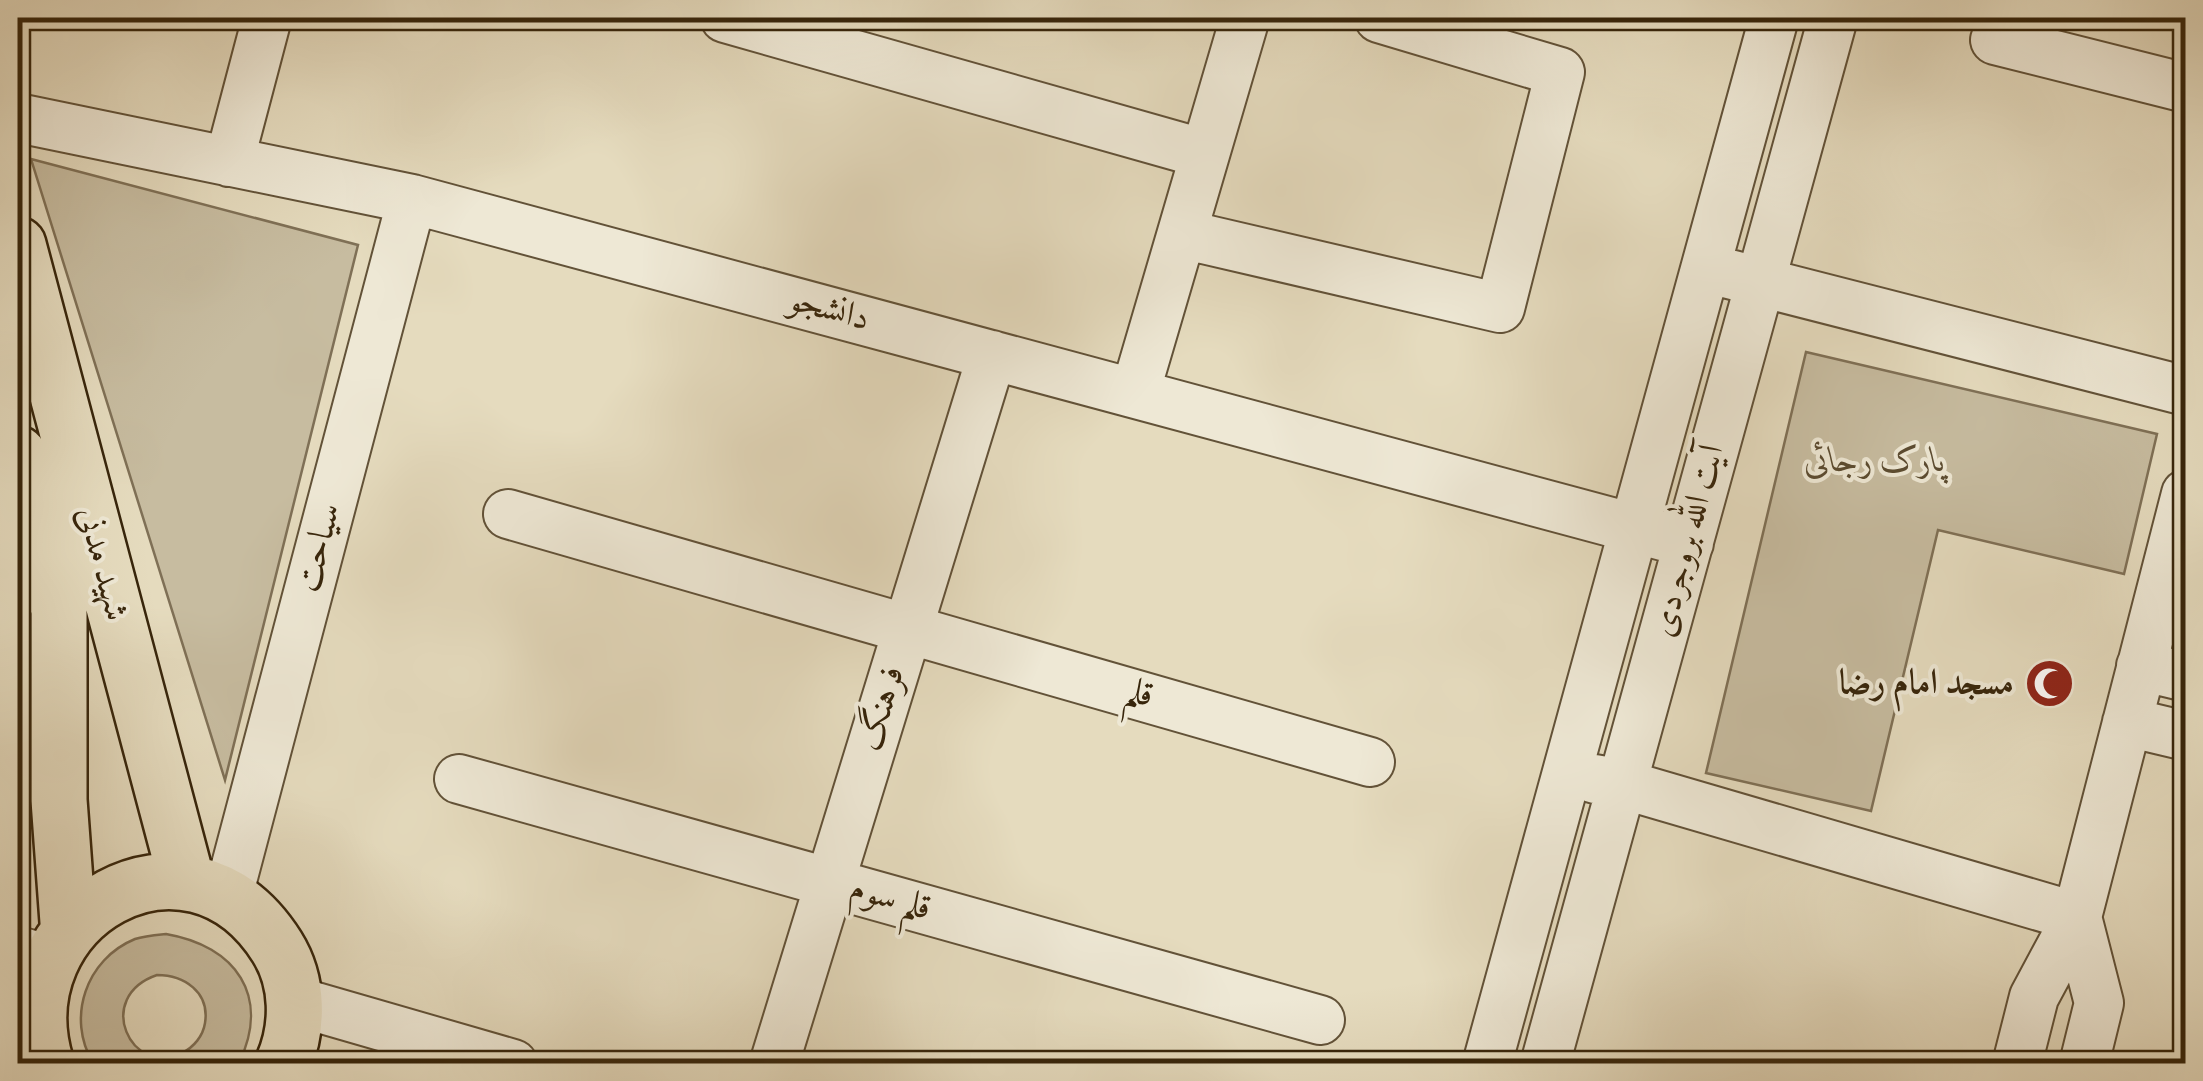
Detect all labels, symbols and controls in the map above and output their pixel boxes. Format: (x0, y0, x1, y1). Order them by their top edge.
street label: دانشجو (780, 275, 875, 346)
street label: آیت الله بروجردی (1634, 435, 1740, 643)
park label: پارک رجائی (1804, 437, 1949, 488)
street label: سیاحت (284, 498, 356, 598)
street label: شهید مدنی (61, 501, 141, 627)
mosque icon: مسجد امام رضا (2023, 658, 2075, 710)
place label: مسجد امام رضا (1839, 659, 2014, 712)
street label: فرهنگ (846, 660, 920, 758)
street label: قلم (1117, 667, 1159, 729)
street label: قلم سوم (842, 864, 937, 942)

